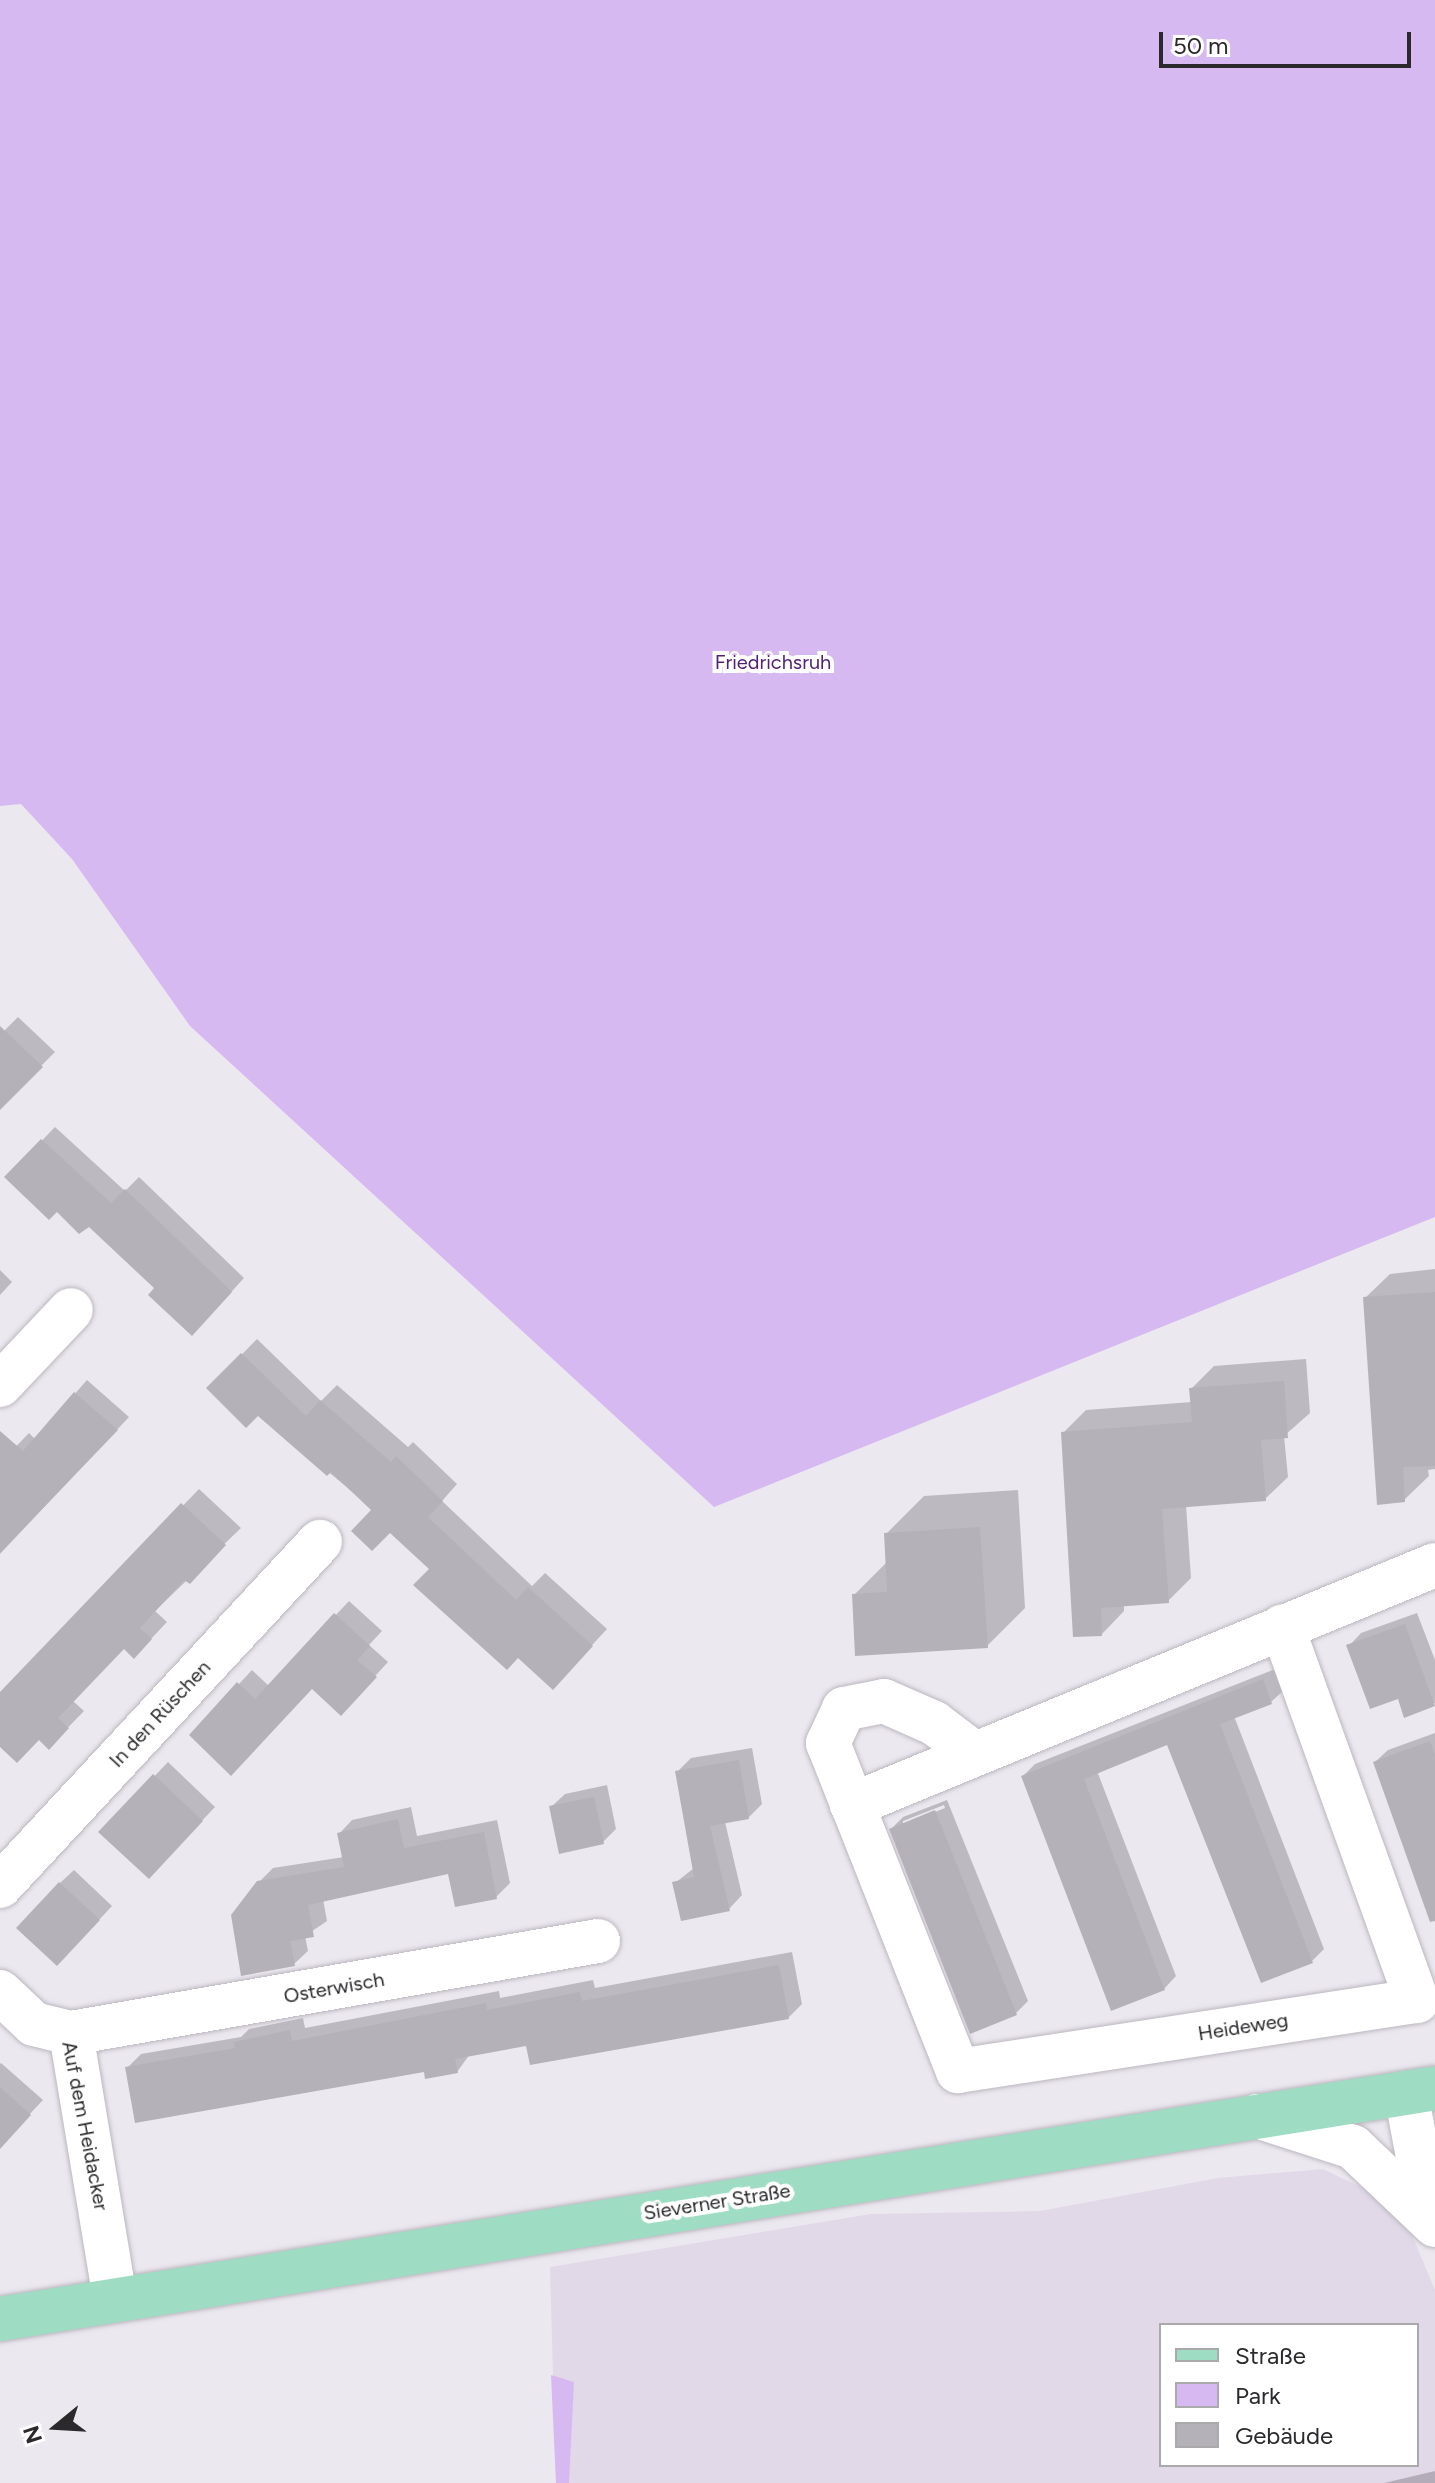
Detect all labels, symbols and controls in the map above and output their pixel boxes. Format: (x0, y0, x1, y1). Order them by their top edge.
scale bar (1163, 16, 1415, 66)
text: 50 m (1173, 31, 1229, 60)
park label: Friedrichsruh (715, 650, 831, 674)
street label: In den Rüschen (104, 1656, 216, 1772)
street label: Osterwisch (282, 1967, 386, 2009)
street label: Heideweg (1196, 2008, 1290, 2046)
street label: Auf dem Heidacker (57, 2039, 113, 2213)
street label: Sieverner Straße (642, 2179, 792, 2225)
legend (1159, 2323, 1419, 2467)
text: Straße (1235, 2341, 1306, 2370)
text: Park (1235, 2381, 1281, 2410)
north arrow (16, 2387, 96, 2467)
text: Gebäude (1235, 2421, 1333, 2450)
text: N (17, 2422, 48, 2447)

